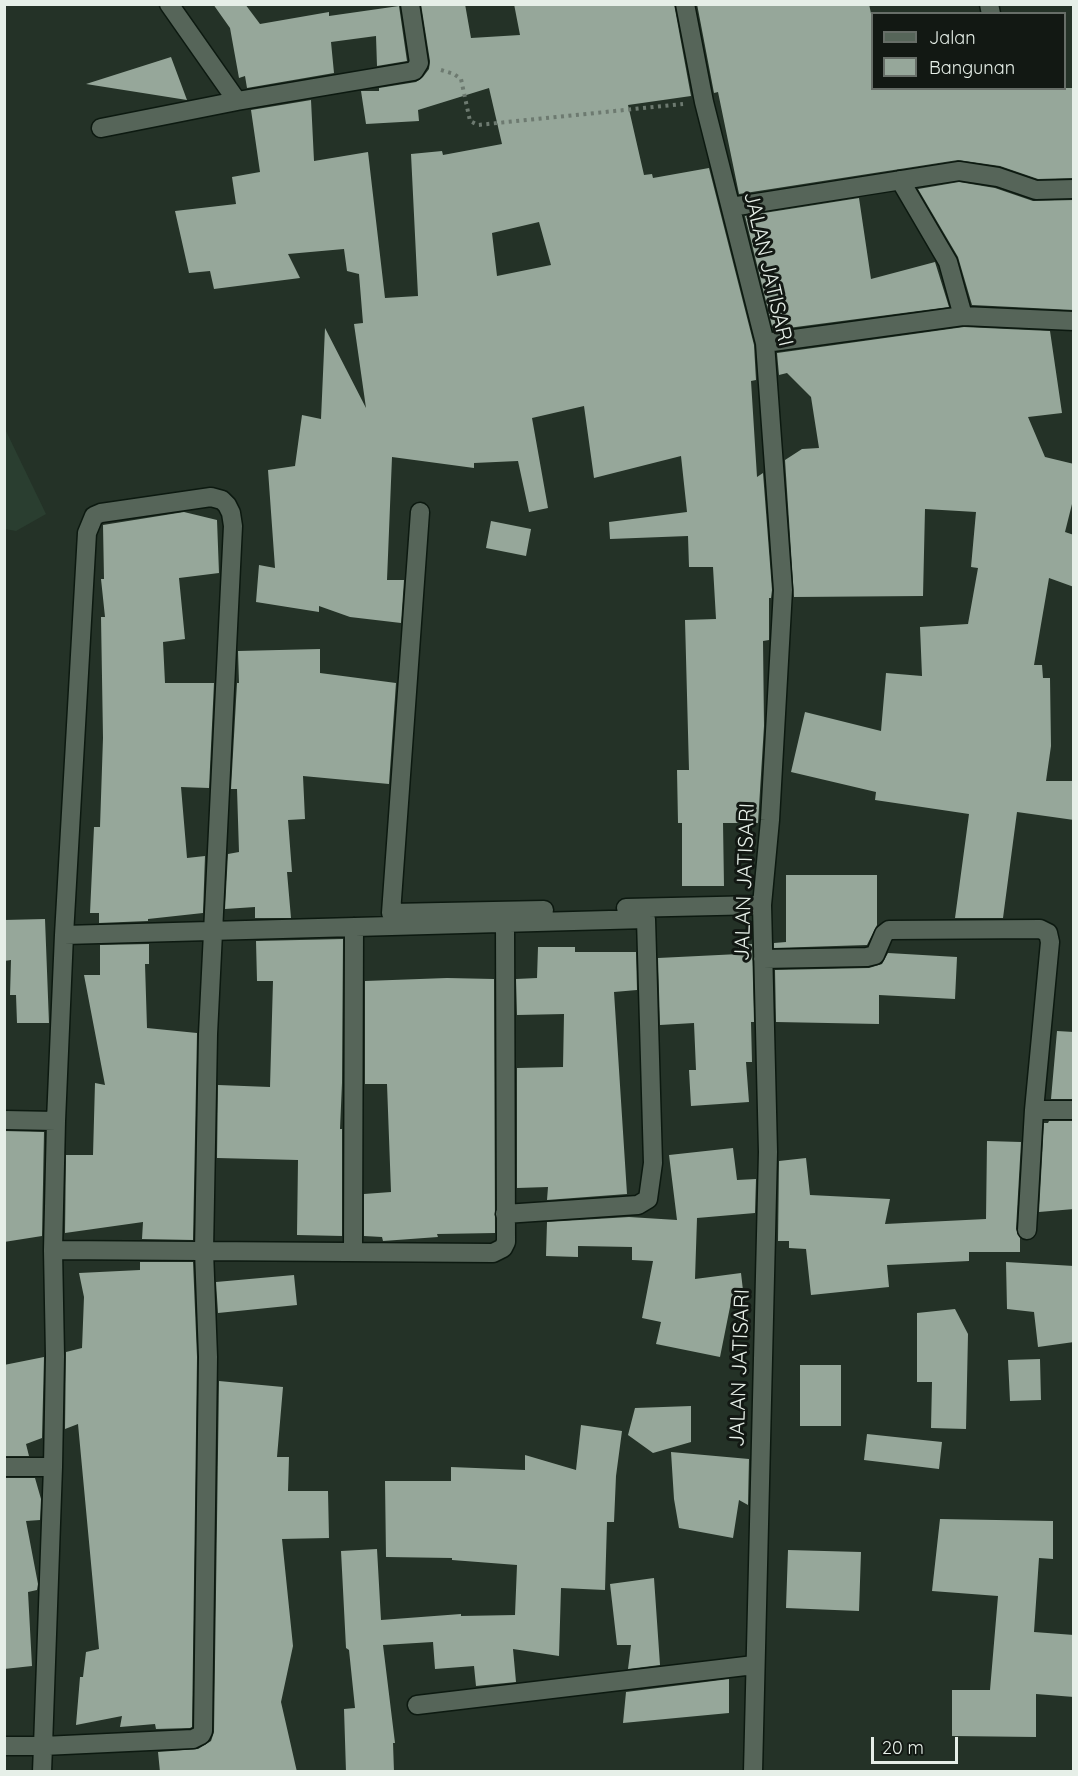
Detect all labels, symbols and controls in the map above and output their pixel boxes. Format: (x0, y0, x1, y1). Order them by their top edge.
legend (871, 12, 1066, 90)
text: Jalan (929, 26, 976, 49)
text: Bangunan (929, 56, 1015, 79)
street label: JALAN JATISARI (738, 189, 798, 349)
street label: JALAN JATISARI (730, 803, 760, 961)
street label: JALAN JATISARI (725, 1289, 755, 1447)
scale bar (874, 1725, 961, 1763)
text: 20 m (882, 1736, 924, 1759)

